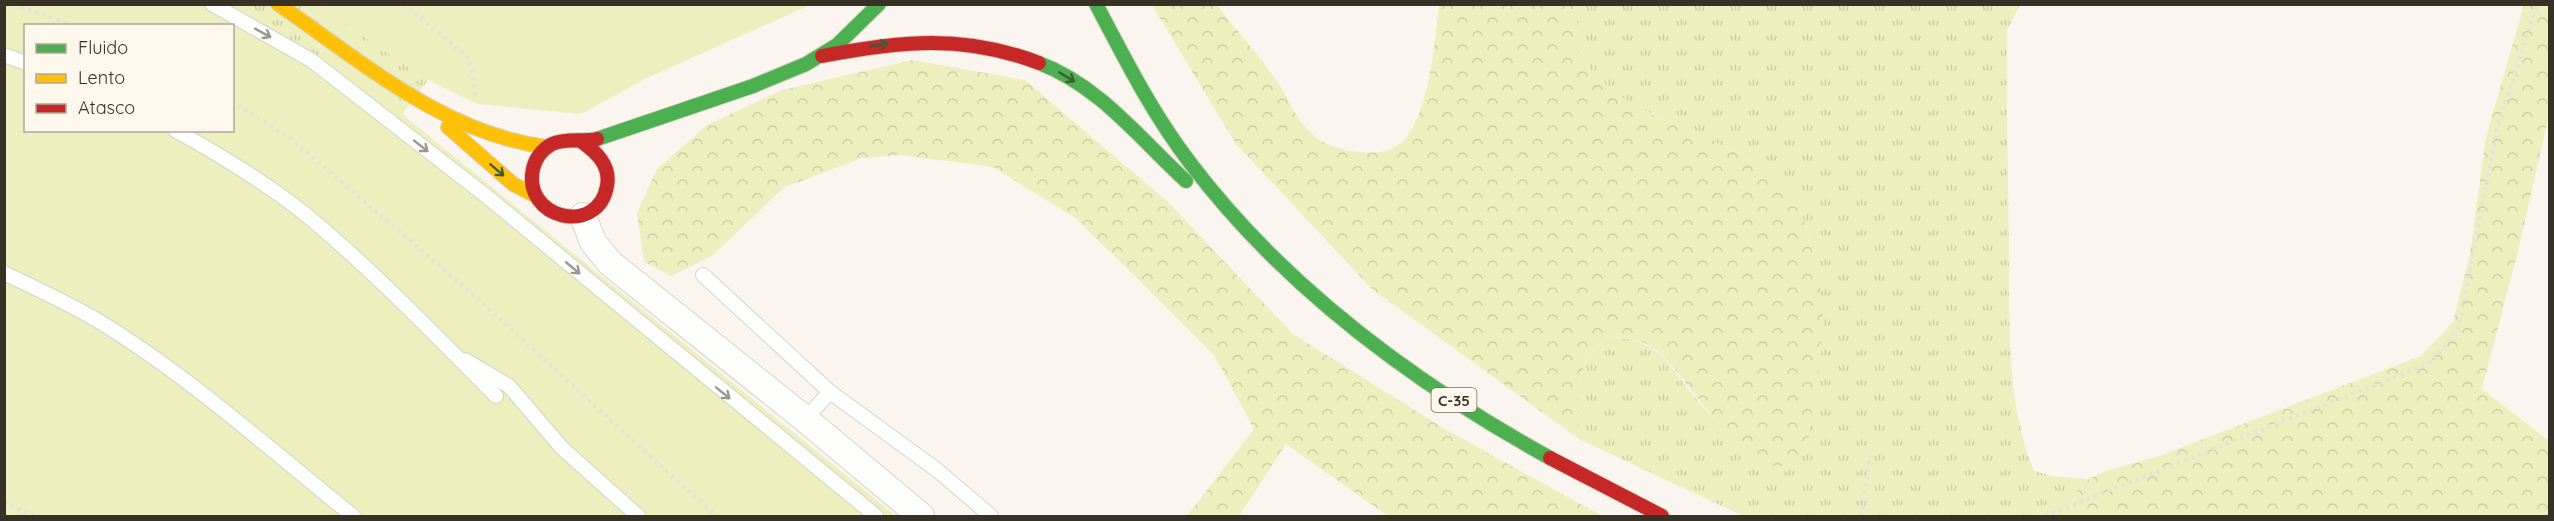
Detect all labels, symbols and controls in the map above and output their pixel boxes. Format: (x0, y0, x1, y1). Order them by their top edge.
legend (24, 24, 234, 132)
one-way arrow (254, 27, 271, 39)
text: Fluido (78, 36, 128, 59)
one-way arrow (869, 39, 889, 50)
text: Lento (78, 66, 125, 89)
one-way arrow (1058, 72, 1075, 84)
text: Atasco (78, 96, 135, 119)
one-way arrow (413, 139, 429, 152)
one-way arrow (489, 164, 505, 177)
one-way arrow (565, 262, 581, 275)
one-way arrow (715, 386, 731, 399)
road number: C-35 (1432, 388, 1476, 412)

